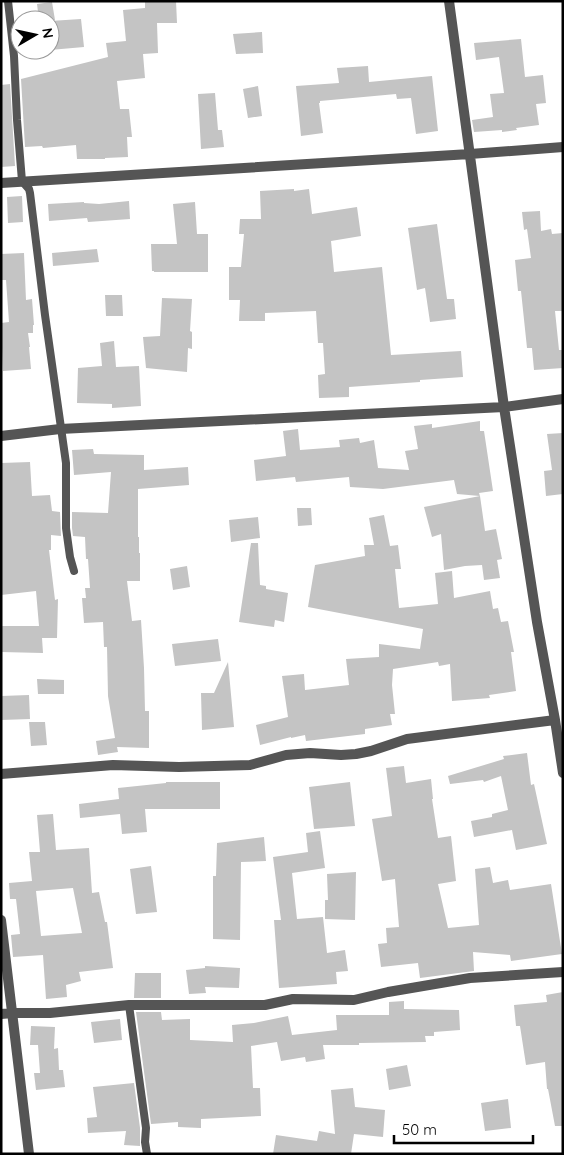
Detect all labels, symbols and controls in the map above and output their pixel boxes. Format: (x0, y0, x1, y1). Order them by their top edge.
north arrow (10, 10, 60, 60)
text: N (38, 26, 58, 39)
scale bar (394, 1112, 533, 1144)
text: 50 m (402, 1120, 437, 1139)

